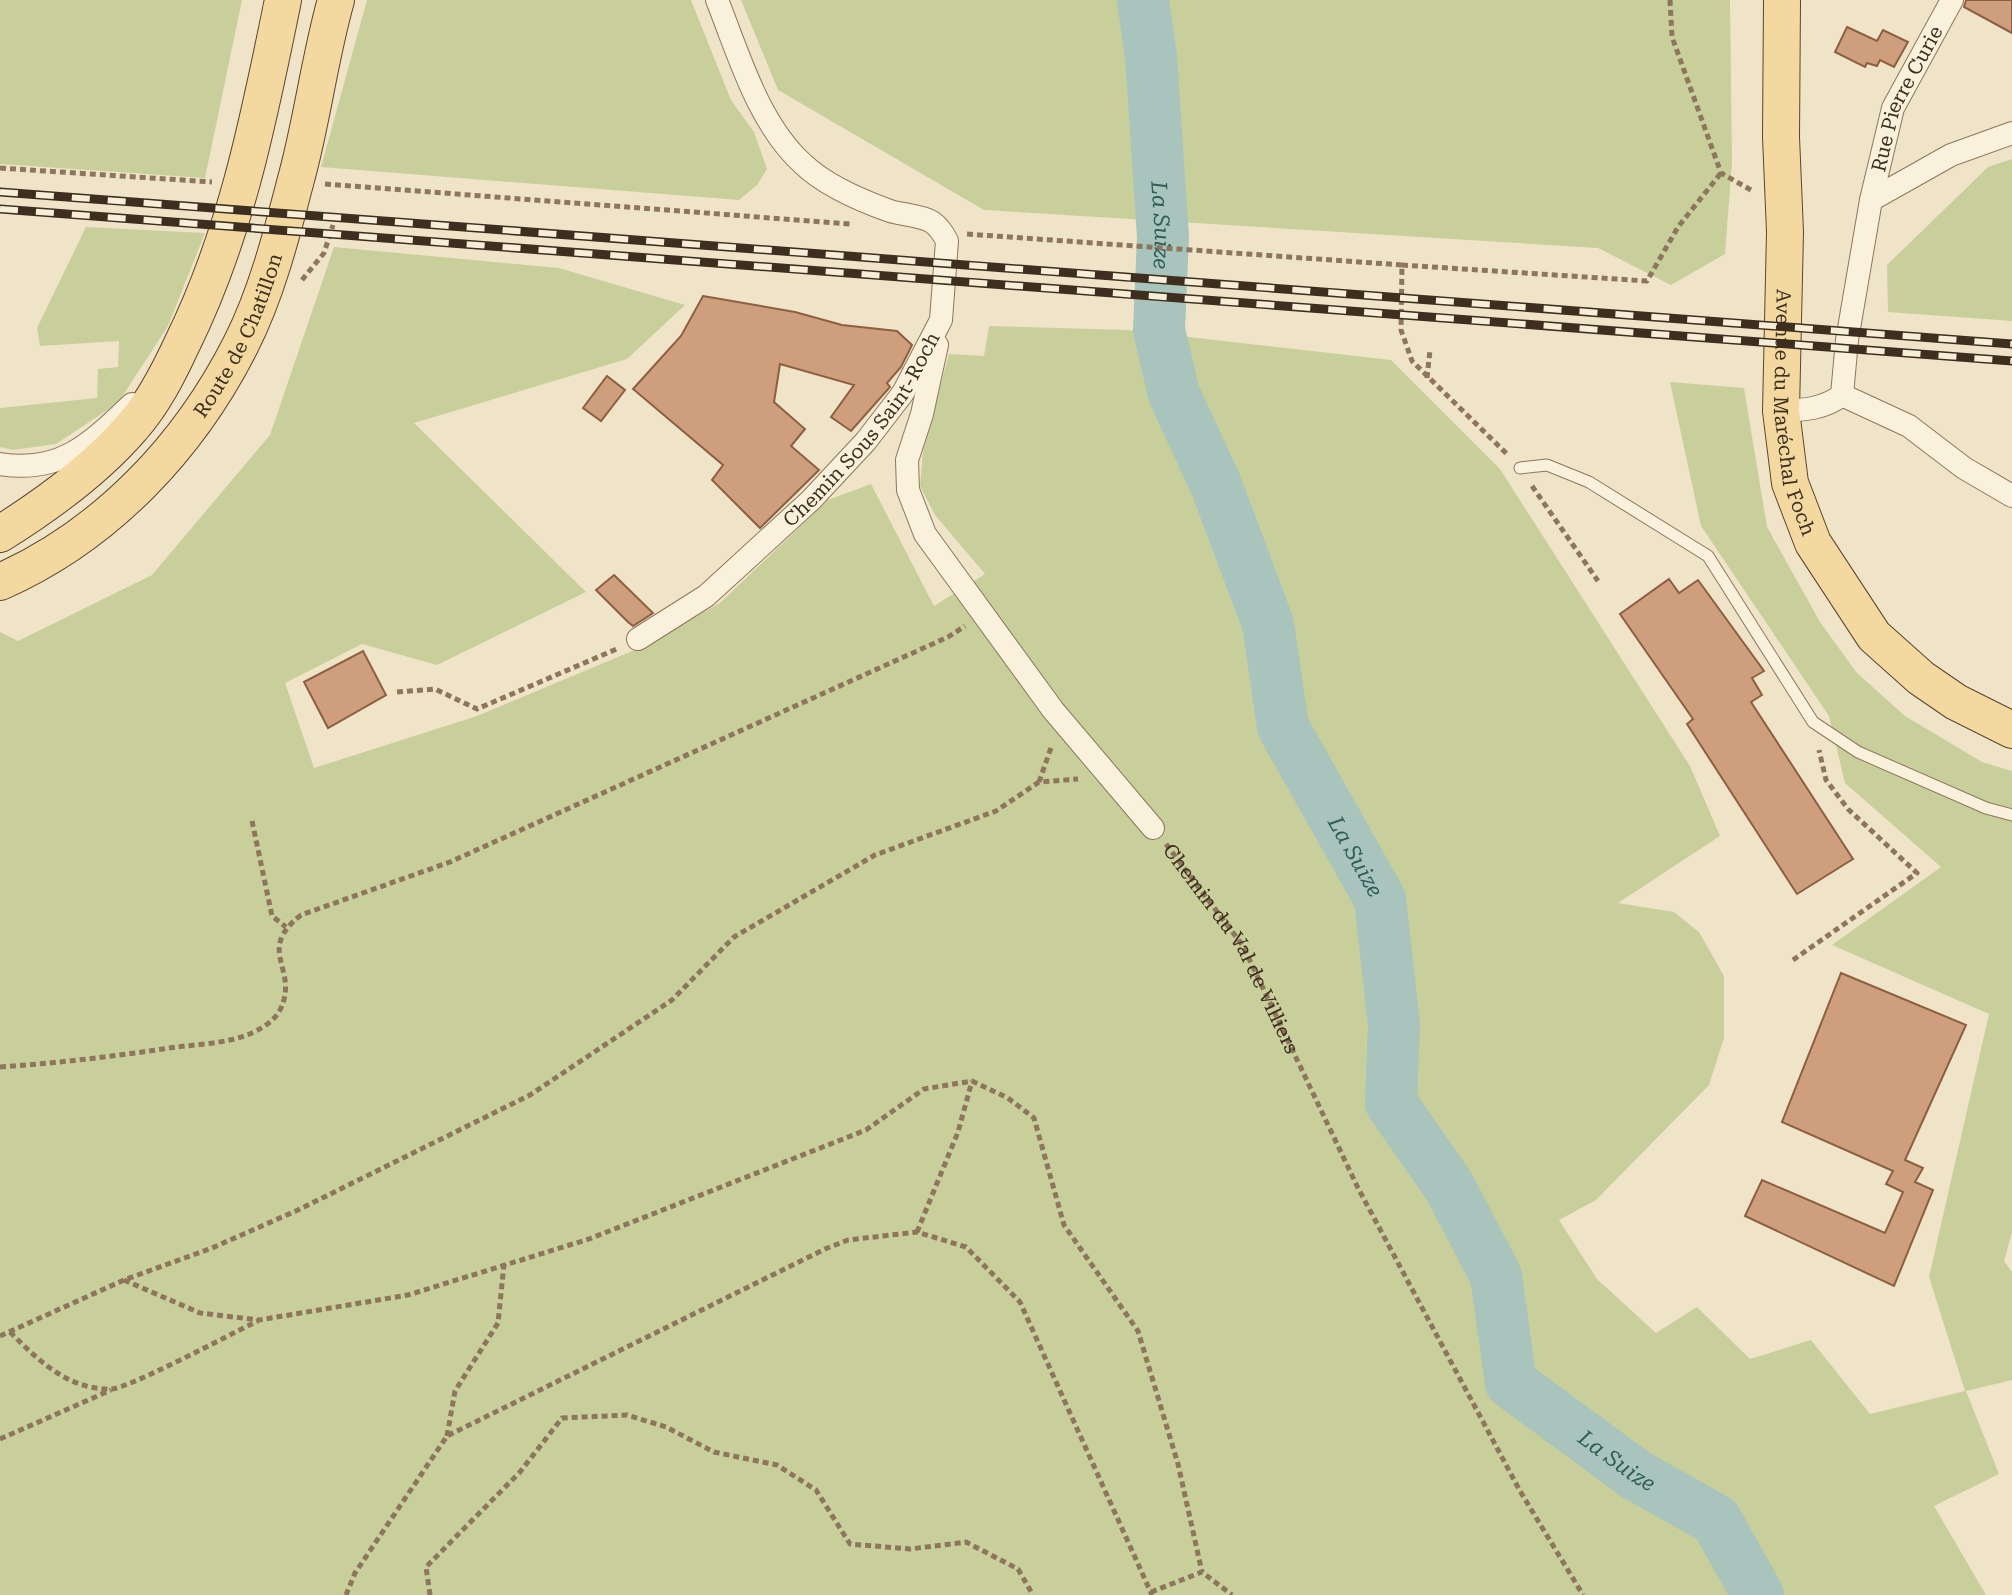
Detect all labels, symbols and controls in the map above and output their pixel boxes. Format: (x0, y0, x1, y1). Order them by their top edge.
street label: Rue Pierre Curie (1866, 21, 1948, 174)
water label: La Suize (1147, 179, 1176, 270)
street label: Route de Chatillon (188, 250, 287, 422)
street label: Avenue du Maréchal Foch (1769, 289, 1821, 539)
street label: Chemin Sous Saint-Roch (778, 328, 945, 532)
water label: La Suize (1323, 811, 1389, 901)
street label: Chemin du Val de Villiers (1158, 839, 1304, 1057)
water label: La Suize (1573, 1424, 1660, 1496)

